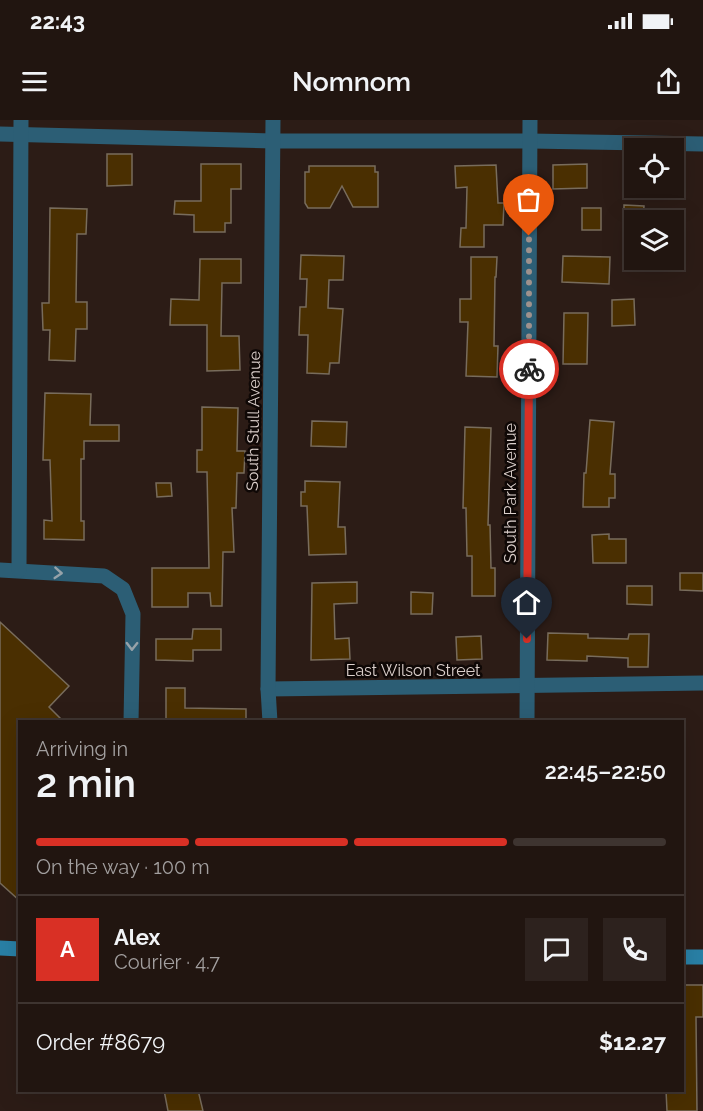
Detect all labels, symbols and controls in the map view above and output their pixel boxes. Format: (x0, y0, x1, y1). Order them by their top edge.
text: 22:43 (30, 8, 85, 34)
icon: menu (18, 65, 51, 98)
icon: share (652, 65, 685, 98)
text: Nomnom (292, 66, 411, 97)
map controls (624, 138, 684, 270)
button: locate (624, 138, 684, 198)
pin (503, 174, 554, 236)
icon: bag (512, 183, 545, 216)
button: layers (624, 210, 684, 270)
courier (499, 339, 559, 399)
street label: South Stull Avenue (243, 351, 264, 491)
icon: bike (513, 353, 546, 386)
street label: South Park Avenue (501, 423, 520, 563)
one-way arrow (54, 566, 63, 579)
pin (501, 577, 552, 639)
icon: home (510, 586, 543, 619)
one-way arrow (126, 641, 139, 650)
street label: East Wilson Street (346, 661, 481, 680)
text: Arriving in (36, 737, 128, 761)
text: 22:45–22:50 (545, 758, 666, 784)
text: 2 min (36, 760, 136, 806)
text: On the way · 100 m (36, 855, 210, 879)
button: chat (525, 918, 588, 981)
button: phone (603, 918, 666, 981)
text: Alex (114, 924, 160, 950)
text: A (60, 936, 75, 962)
text: Courier · 4.7 (114, 950, 220, 974)
text: Order #8679 (36, 1029, 165, 1055)
text: $12.27 (599, 1029, 666, 1055)

